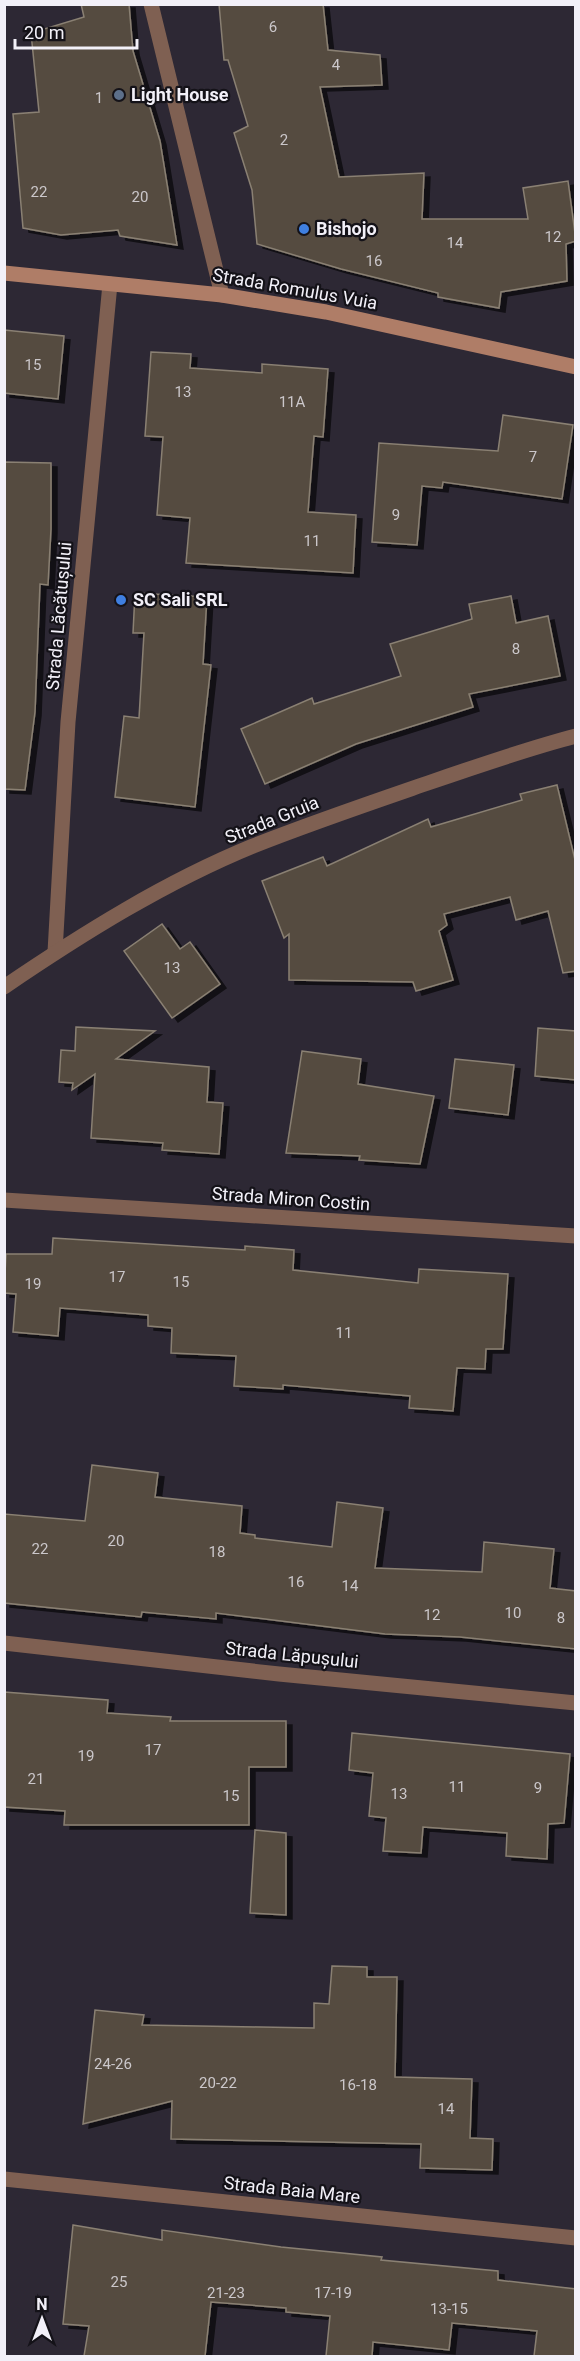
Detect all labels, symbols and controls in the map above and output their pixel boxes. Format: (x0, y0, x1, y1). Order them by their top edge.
scale bar (15, 12, 136, 50)
house number: 6 (269, 18, 277, 36)
text: 20 m (24, 22, 64, 43)
house number: 4 (332, 56, 341, 74)
place label: Light House (131, 84, 229, 105)
marker: Light House (112, 88, 126, 102)
house number: 1 (95, 89, 103, 107)
house number: 2 (280, 131, 288, 149)
house number: 22 (31, 183, 47, 201)
house number: 20 (132, 188, 148, 206)
place label: Bishojo (316, 218, 377, 239)
marker: Bishojo (297, 222, 311, 236)
house number: 12 (545, 228, 561, 246)
house number: 14 (447, 234, 464, 252)
house number: 16 (366, 252, 382, 270)
street label: Strada Romulus Vuia (211, 264, 379, 313)
house number: 15 (25, 356, 41, 374)
house number: 13 (175, 383, 191, 401)
house number: 11A (279, 393, 306, 411)
house number: 7 (529, 448, 537, 466)
house number: 9 (392, 506, 400, 524)
house number: 11 (304, 532, 320, 550)
street label: Strada Lăcătușului (42, 541, 76, 691)
place label: SC Sali SRL (133, 589, 228, 610)
marker: SC Sali SRL (114, 593, 128, 607)
house number: 8 (512, 640, 520, 658)
street label: Strada Gruia (222, 791, 322, 848)
house number: 13 (164, 959, 180, 977)
street label: Strada Miron Costin (211, 1182, 371, 1215)
house number: 17 (109, 1268, 125, 1286)
house number: 15 (173, 1273, 189, 1291)
house number: 19 (25, 1275, 41, 1293)
house number: 11 (336, 1324, 352, 1342)
house number: 20 (108, 1532, 124, 1550)
house number: 22 (32, 1540, 48, 1558)
house number: 18 (209, 1543, 225, 1561)
house number: 16 (288, 1573, 304, 1591)
house number: 14 (342, 1577, 359, 1595)
house number: 10 (505, 1604, 521, 1622)
house number: 12 (424, 1606, 440, 1624)
house number: 8 (557, 1609, 565, 1627)
street label: Strada Lăpușului (224, 1637, 360, 1673)
house number: 17 (145, 1741, 161, 1759)
house number: 19 (78, 1747, 94, 1765)
house number: 21 (28, 1770, 44, 1788)
house number: 11 (449, 1778, 465, 1796)
house number: 9 (534, 1779, 542, 1797)
house number: 13 (391, 1785, 407, 1803)
house number: 15 (223, 1787, 239, 1805)
house number: 24-26 (94, 2055, 132, 2073)
house number: 20-22 (199, 2074, 237, 2092)
house number: 16-18 (339, 2076, 377, 2094)
house number: 14 (438, 2100, 455, 2118)
street label: Strada Baia Mare (223, 2172, 361, 2207)
house number: 25 (111, 2273, 127, 2291)
house number: 21-23 (207, 2284, 245, 2302)
house number: 17-19 (314, 2284, 352, 2302)
north arrow (12, 2289, 72, 2349)
text: N (36, 2295, 48, 2314)
house number: 13-15 (430, 2300, 468, 2318)

